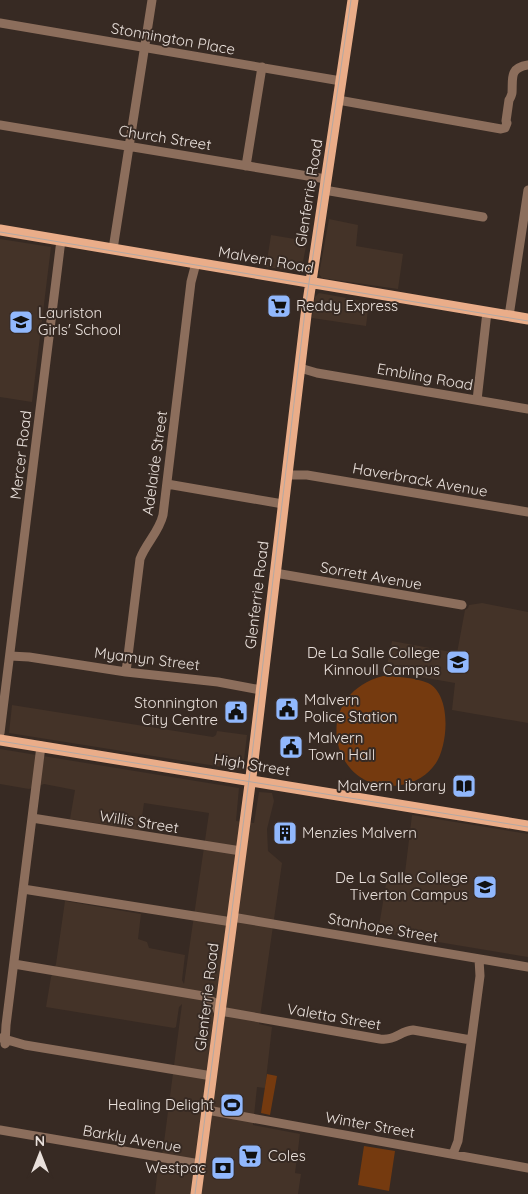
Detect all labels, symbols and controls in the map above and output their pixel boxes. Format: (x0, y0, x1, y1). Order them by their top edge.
street label: Stonnington Place (110, 18, 237, 59)
street label: Church Street (117, 121, 213, 154)
street label: Glenferrie Road (291, 138, 326, 248)
street label: Malvern Road (217, 242, 315, 277)
supermarket icon: Reddy Express (266, 293, 292, 319)
place label: Reddy Express (296, 296, 398, 315)
place label: Lauriston Girls' School (38, 303, 121, 339)
school or university icon: Lauriston Girls' School (8, 309, 34, 335)
street label: Embling Road (376, 359, 475, 394)
street label: Mercer Road (6, 409, 35, 501)
street label: Adelaide Street (138, 409, 171, 517)
street label: Haverbrack Avenue (351, 458, 489, 501)
street label: Glenferrie Road (240, 540, 273, 650)
street label: Sorrett Avenue (319, 557, 423, 594)
street label: Myamyn Street (93, 643, 201, 674)
place label: De La Salle College Kinnoull Campus (307, 643, 440, 679)
school or university icon: De La Salle College Kinnoull Campus (445, 649, 471, 675)
place label: Malvern Police Station (304, 690, 397, 726)
place label: Stonnington City Centre (134, 693, 218, 729)
public building icon: Malvern Police Station (274, 696, 300, 722)
public building icon: Stonnington City Centre (223, 699, 249, 725)
place label: Malvern Town Hall (308, 728, 375, 764)
public building icon: Malvern Town Hall (278, 734, 304, 760)
street label: High Street (213, 749, 292, 780)
library icon: Malvern Library (451, 773, 477, 799)
place label: Malvern Library (337, 776, 446, 795)
street label: Willis Street (98, 806, 180, 837)
building icon: Menzies Malvern (272, 820, 298, 846)
place label: Menzies Malvern (302, 823, 417, 842)
place label: De La Salle College Tiverton Campus (335, 868, 468, 904)
school or university icon: De La Salle College Tiverton Campus (472, 874, 498, 900)
street label: Stanhope Street (327, 908, 440, 947)
street label: Glenferrie Road (190, 942, 223, 1052)
street label: Valetta Street (286, 999, 383, 1034)
sports icon: Healing Delight (219, 1092, 245, 1118)
place label: Healing Delight (108, 1095, 214, 1114)
street label: Winter Street (324, 1107, 416, 1142)
street label: Barkly Avenue (81, 1120, 183, 1157)
north arrow (15, 1129, 65, 1179)
text: N (35, 1132, 45, 1150)
supermarket icon: Coles (237, 1143, 263, 1169)
place label: Coles (268, 1146, 306, 1165)
bank icon: Westpac (210, 1155, 236, 1181)
place label: Westpac (145, 1158, 206, 1177)

